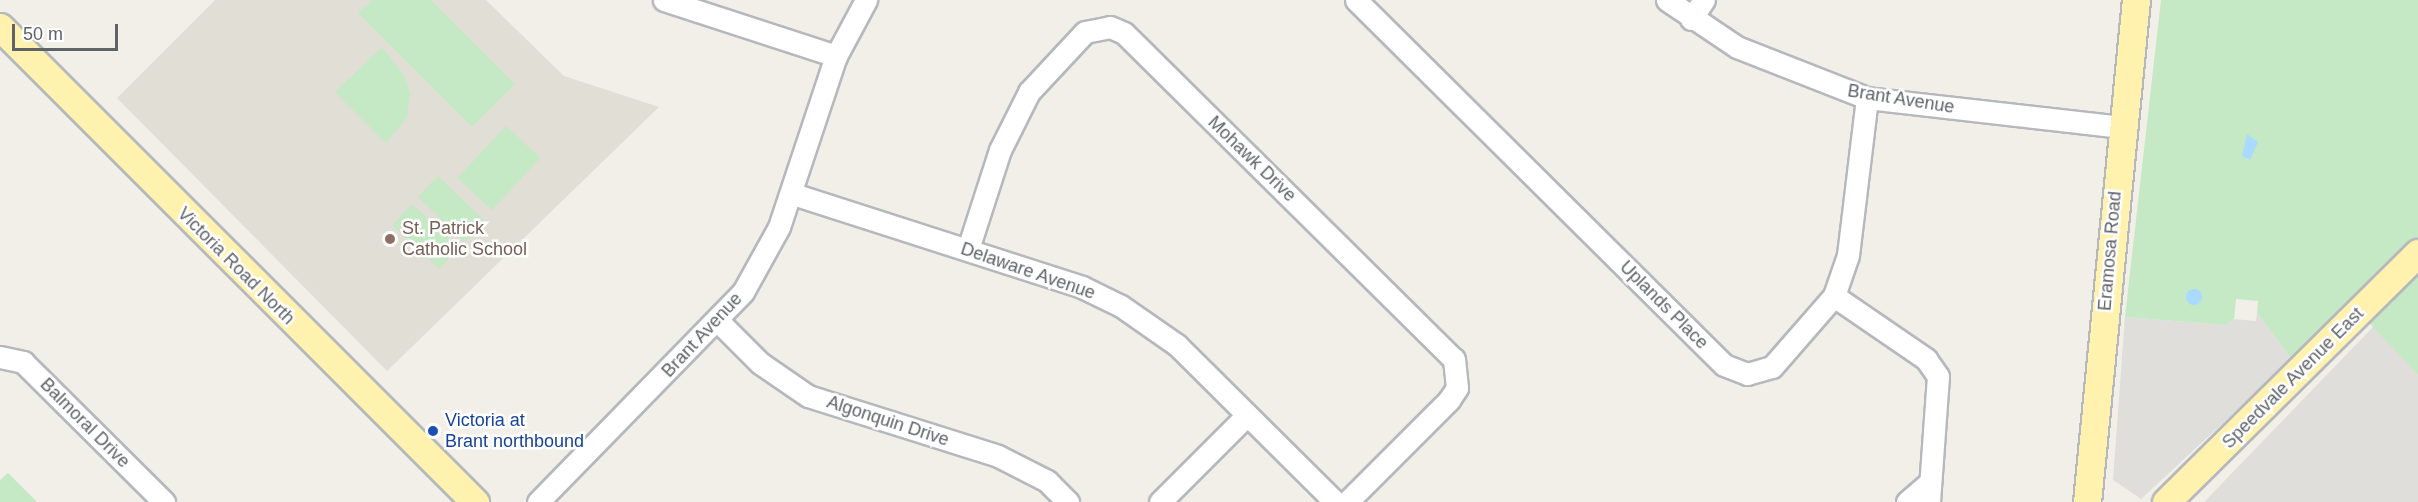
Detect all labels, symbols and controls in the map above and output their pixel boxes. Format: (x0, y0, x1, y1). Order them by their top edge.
scale bar (15, 12, 122, 50)
text: 50 m (23, 24, 63, 44)
street label: Brant Avenue (1846, 80, 1956, 118)
street label: Mohawk Drive (1203, 112, 1301, 206)
street label: Eramosa Road (2094, 190, 2126, 312)
street label: Victoria Road North (173, 203, 299, 329)
place label: St. Patrick Catholic School (402, 218, 527, 260)
marker: St. Patrick Catholic School (383, 232, 397, 246)
street label: Delaware Avenue (957, 238, 1099, 304)
street label: Uplands Place (1615, 256, 1713, 354)
street label: Brant Avenue (657, 288, 747, 382)
street label: Speedvale Avenue East (2218, 303, 2368, 453)
street label: Balmoral Drive (36, 374, 134, 472)
street label: Algonquin Drive (824, 391, 952, 451)
place label: Victoria at Brant northbound (445, 410, 584, 452)
marker: Victoria at Brant northbound (426, 424, 440, 438)

